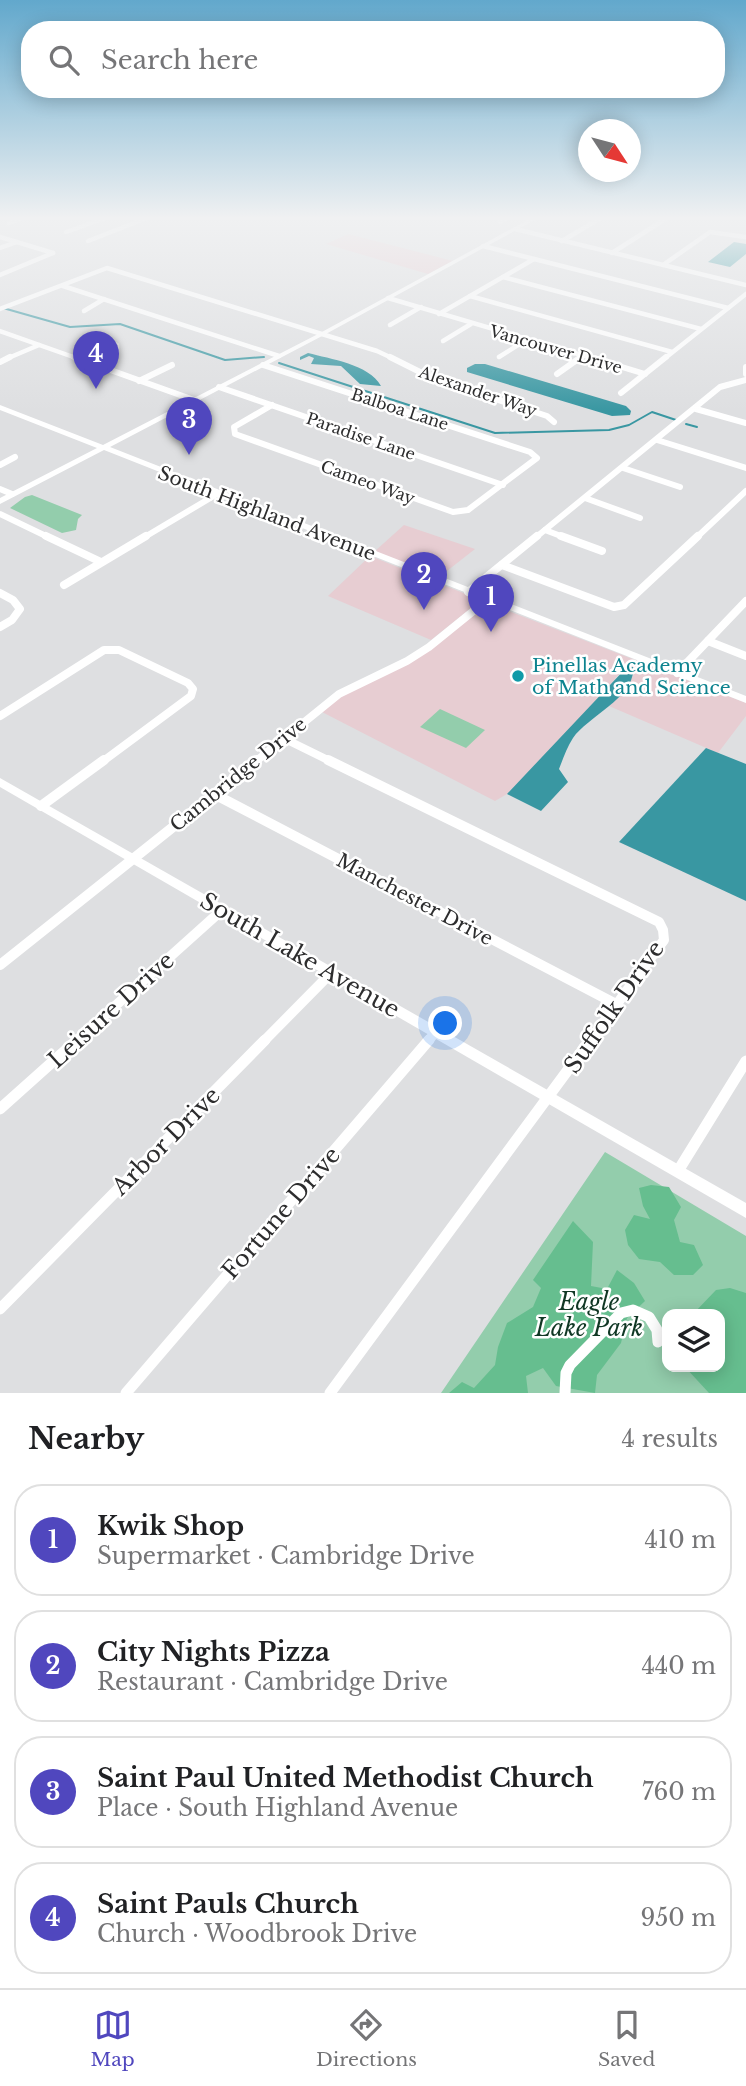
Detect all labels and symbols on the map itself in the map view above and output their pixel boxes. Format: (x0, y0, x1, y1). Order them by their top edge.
north arrow (578, 119, 641, 182)
street label: Vancouver Drive (487, 320, 625, 377)
pin: 4 (73, 331, 119, 389)
street label: Alexander Way (415, 361, 540, 421)
street label: Balboa Lane (349, 384, 451, 434)
pin: 3 (166, 397, 212, 455)
street label: Paradise Lane (304, 408, 418, 464)
street label: Cameo Way (318, 456, 418, 509)
street label: South Highland Avenue (155, 461, 379, 566)
pin: 2 (401, 552, 447, 610)
pin: 1 (468, 574, 514, 632)
place label: Pinellas Academy of Math and Science (532, 654, 731, 699)
marker: Pinellas Academy of Math and Science (510, 668, 526, 684)
street label: Cambridge Drive (165, 712, 311, 836)
street label: Manchester Drive (333, 849, 497, 950)
street label: South Lake Avenue (195, 886, 405, 1024)
street label: Suffolk Drive (558, 935, 670, 1079)
street label: Leisure Drive (42, 946, 180, 1074)
your location (428, 1006, 462, 1040)
street label: Arbor Drive (105, 1081, 226, 1202)
street label: Fortune Drive (216, 1141, 346, 1285)
park label: Eagle Lake Park (534, 1288, 643, 1342)

